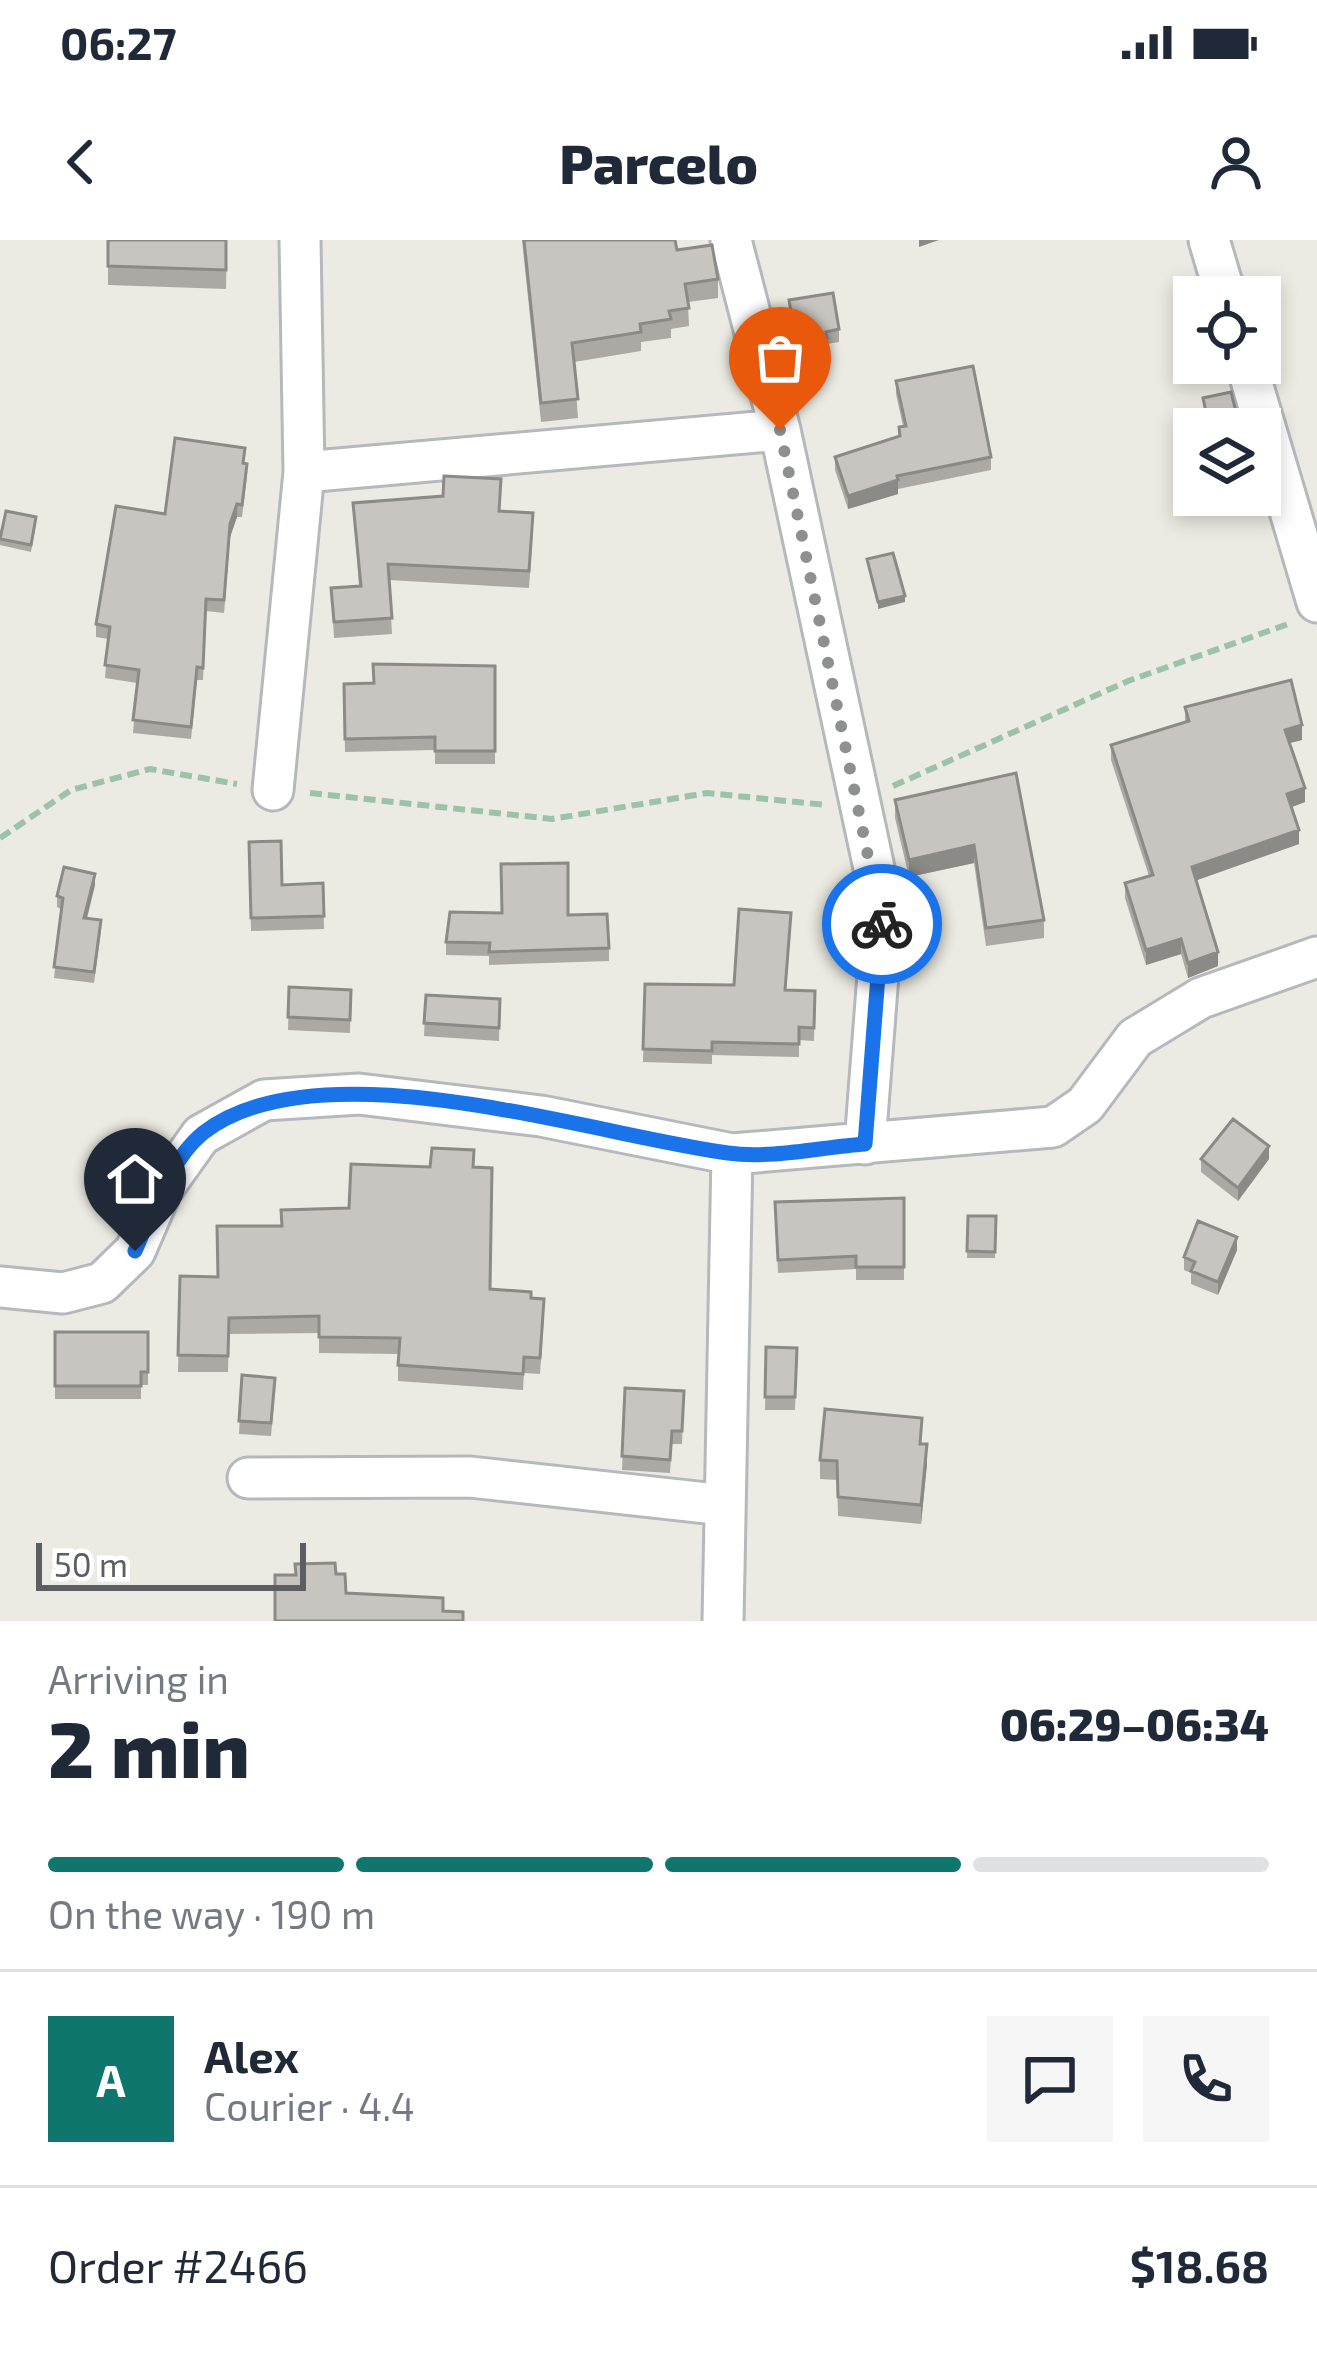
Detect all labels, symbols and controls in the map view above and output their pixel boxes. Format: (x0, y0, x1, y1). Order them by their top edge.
text: 06:27 (60, 15, 176, 69)
icon: back (48, 129, 114, 195)
icon: person (1203, 129, 1269, 195)
text: Parcelo (559, 130, 758, 195)
map controls (1173, 276, 1281, 516)
button: locate (1173, 276, 1281, 384)
pin (729, 307, 831, 430)
icon: bag (747, 325, 813, 391)
button: layers (1173, 408, 1281, 516)
courier (822, 864, 942, 984)
icon: bike (849, 891, 915, 957)
pin (84, 1128, 186, 1251)
icon: home (102, 1146, 168, 1212)
scale bar (36, 1537, 306, 1590)
text: 50 m (54, 1544, 128, 1584)
text: Arriving in (48, 1655, 229, 1702)
text: 06:29–06:34 (1000, 1696, 1269, 1750)
text: 2 min (48, 1700, 250, 1794)
text: On the way · 190 m (48, 1890, 375, 1937)
button: chat (987, 2016, 1113, 2142)
button: phone (1143, 2016, 1269, 2142)
text: Alex (204, 2028, 299, 2082)
text: A (96, 2052, 126, 2106)
text: Courier · 4.4 (204, 2082, 415, 2129)
text: Order #2466 (48, 2238, 308, 2292)
text: $18.68 (1130, 2238, 1269, 2292)

